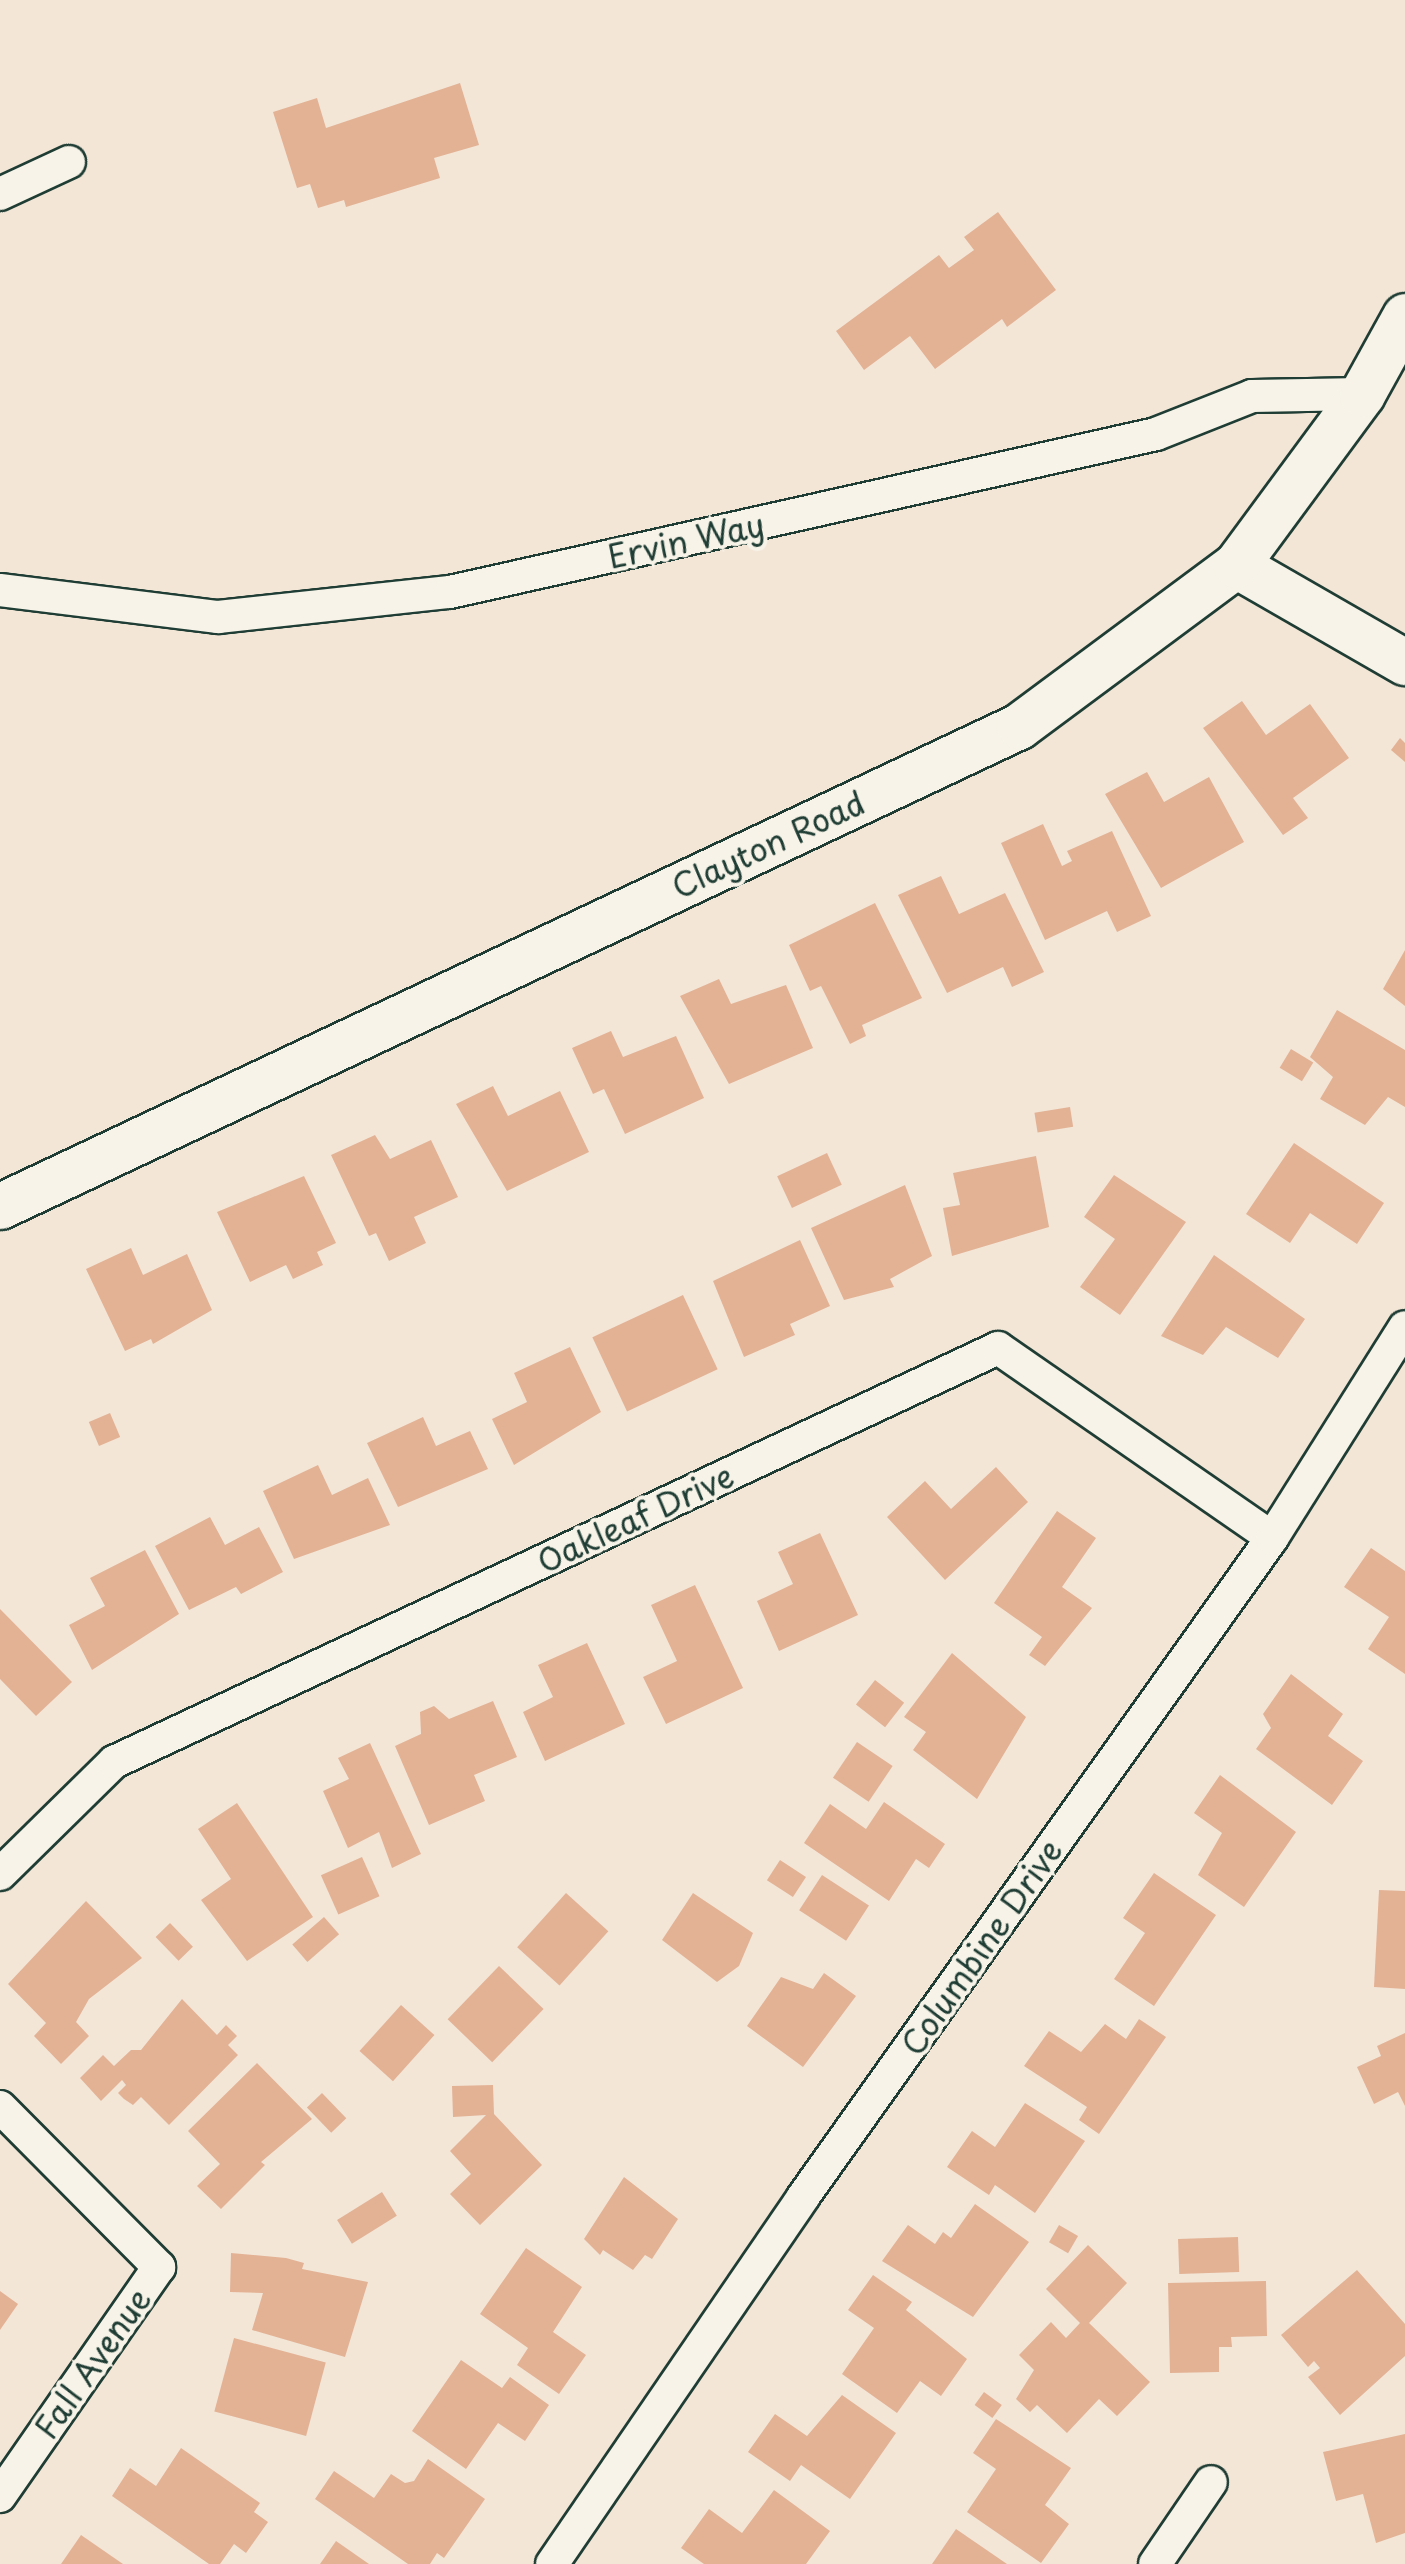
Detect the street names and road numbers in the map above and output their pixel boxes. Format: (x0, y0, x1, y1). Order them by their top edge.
street label: Ervin Way (605, 505, 767, 575)
street label: Clayton Road (666, 783, 870, 905)
street label: Oakleaf Drive (531, 1456, 739, 1580)
street label: Columbine Drive (892, 1832, 1070, 2062)
street label: Fall Avenue (26, 2280, 158, 2446)

